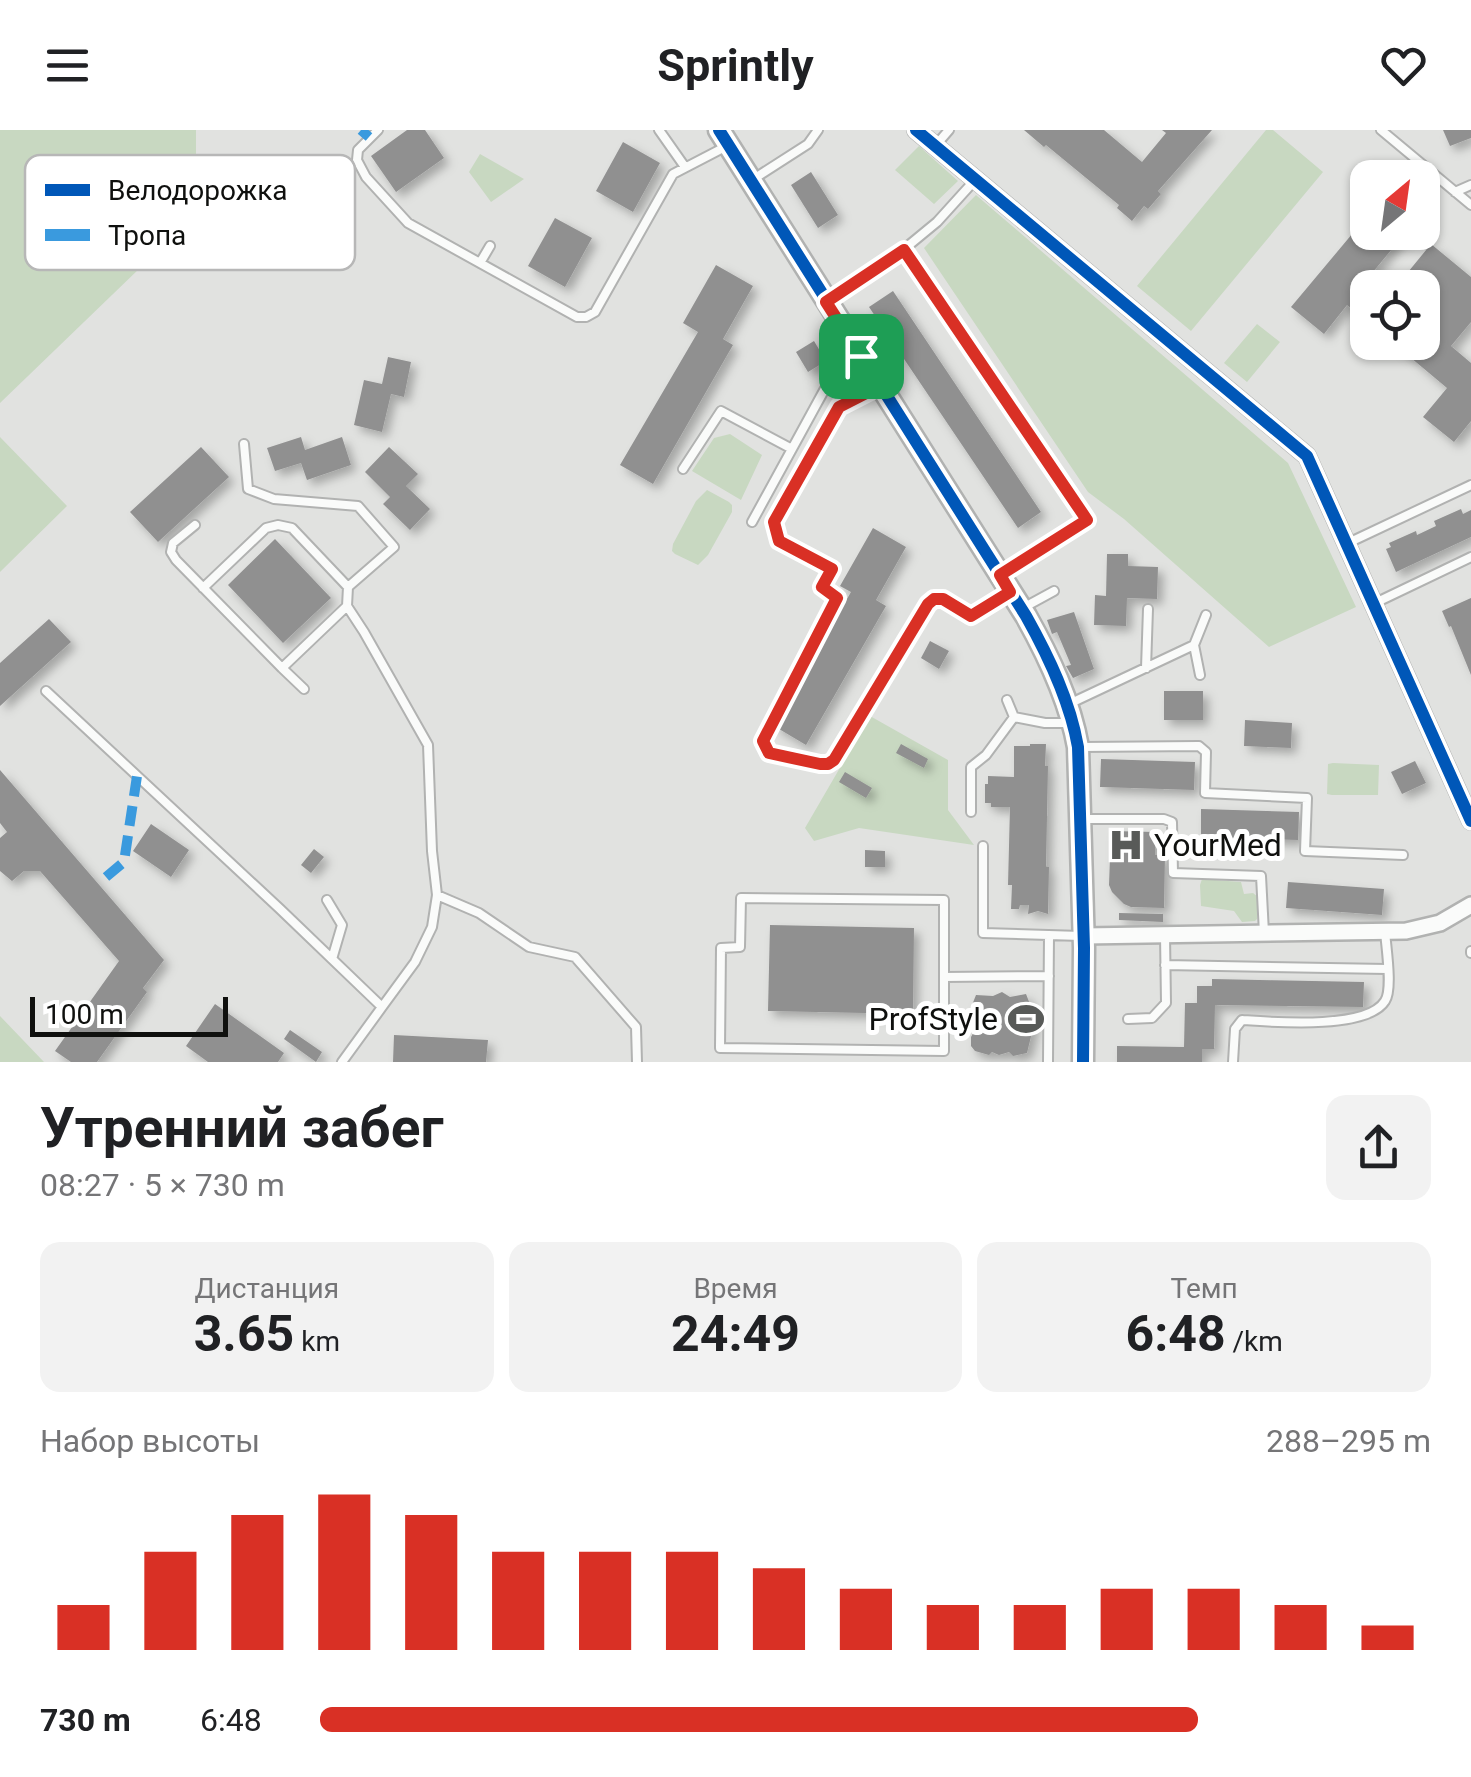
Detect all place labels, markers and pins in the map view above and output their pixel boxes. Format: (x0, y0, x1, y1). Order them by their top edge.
pin (819, 314, 904, 399)
hospital icon: YourMed (1107, 826, 1145, 864)
place label: YourMed (1154, 826, 1282, 864)
place label: ProfStyle (869, 1000, 998, 1038)
sports icon: ProfStyle (1007, 1000, 1045, 1038)

